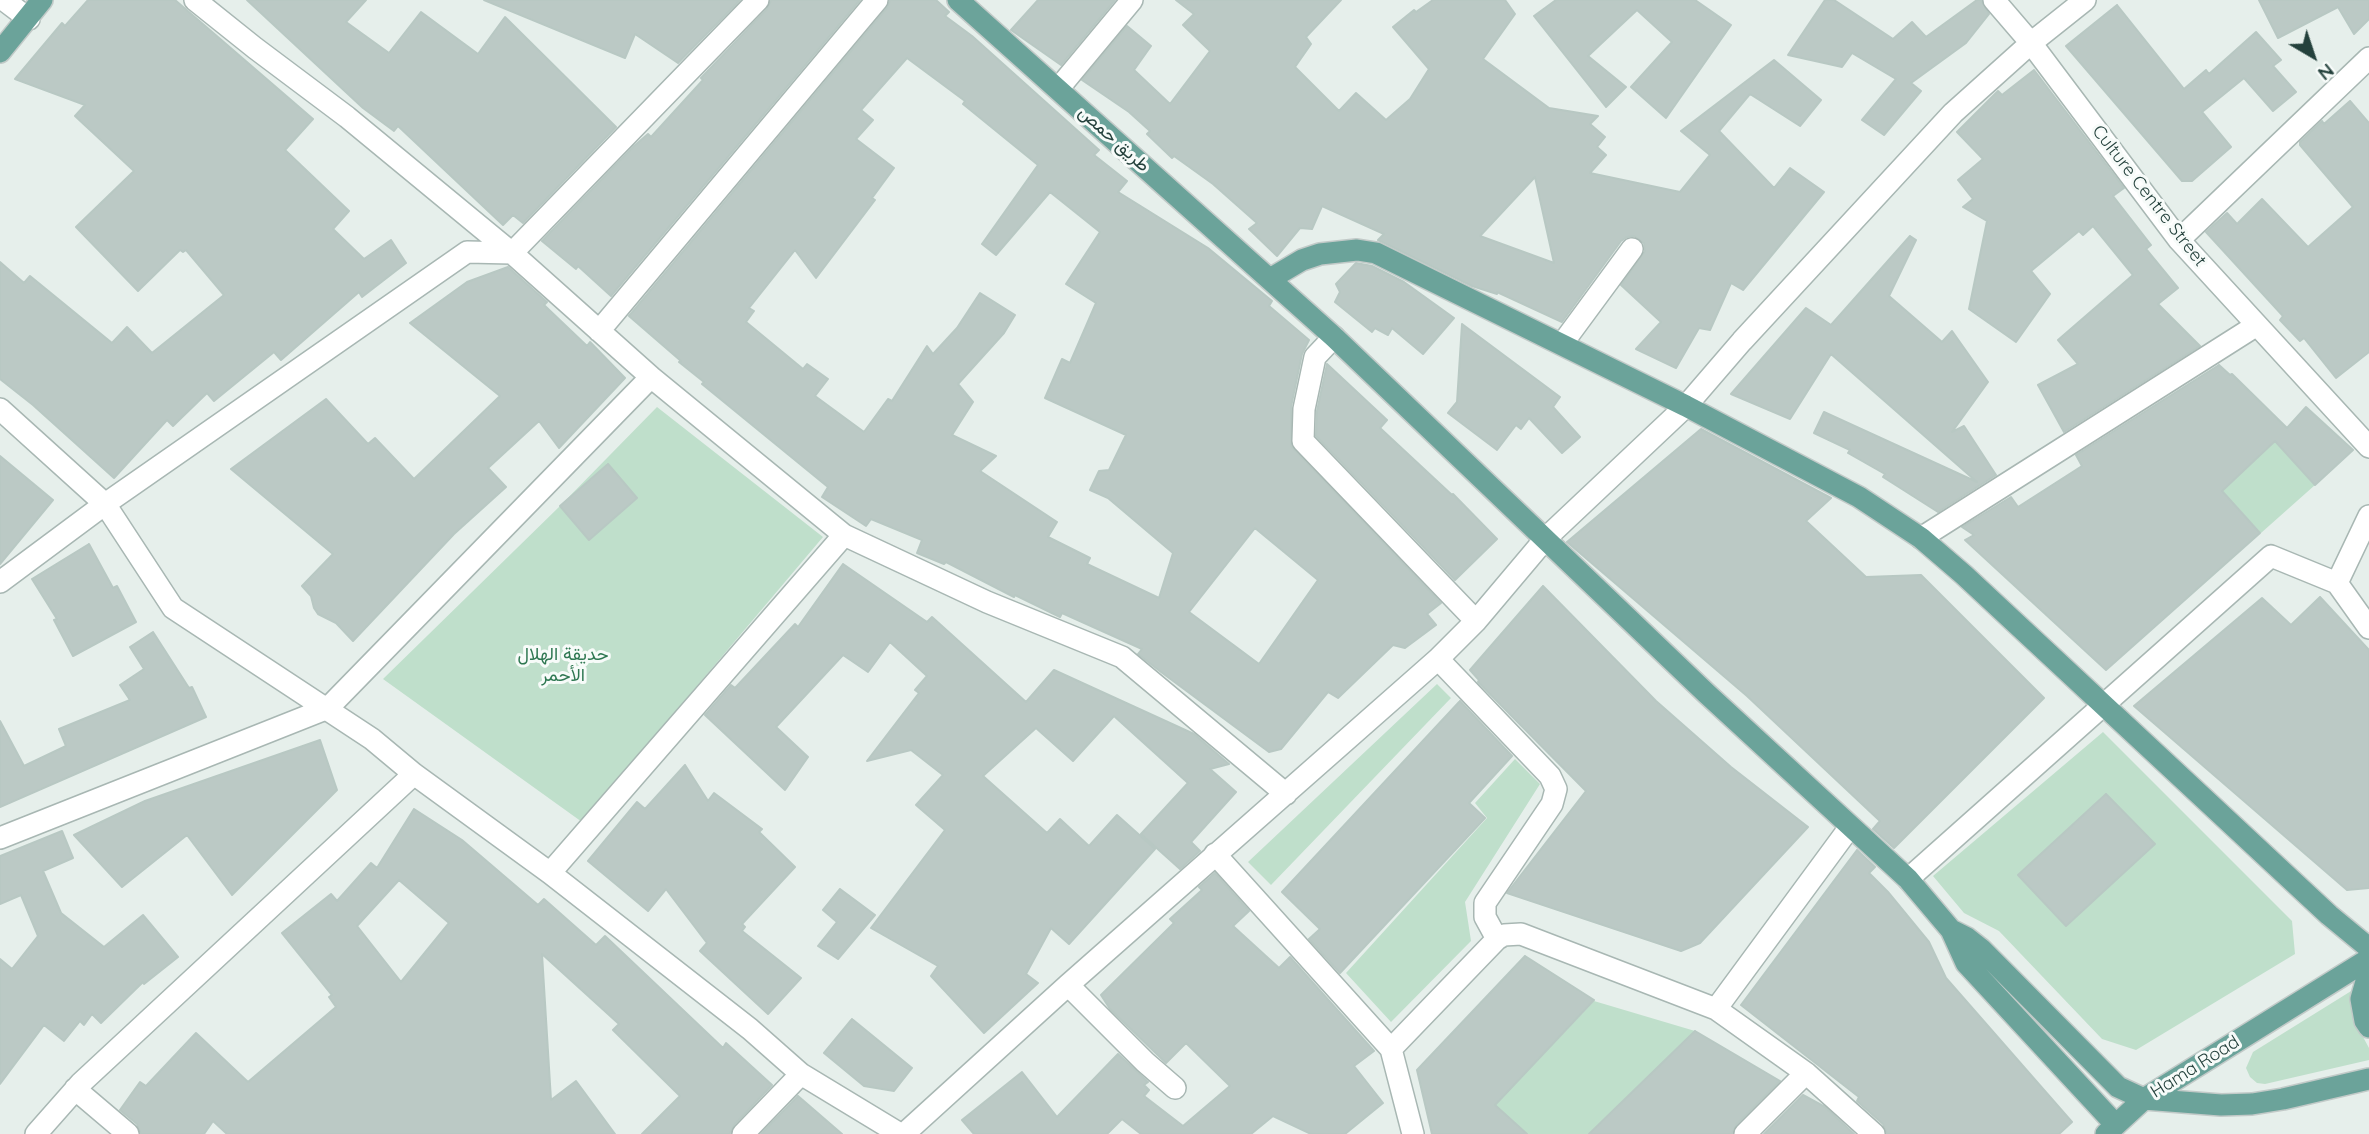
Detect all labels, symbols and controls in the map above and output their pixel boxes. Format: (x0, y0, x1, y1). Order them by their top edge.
north arrow (2278, 21, 2348, 91)
text: N (2313, 59, 2339, 86)
street label: طريق حمص (1074, 101, 1154, 177)
street label: Culture Centre Street (2087, 121, 2211, 271)
park label: حديقة الهلال الأحمر (517, 644, 609, 686)
street label: Hama Road (2147, 1031, 2243, 1103)

